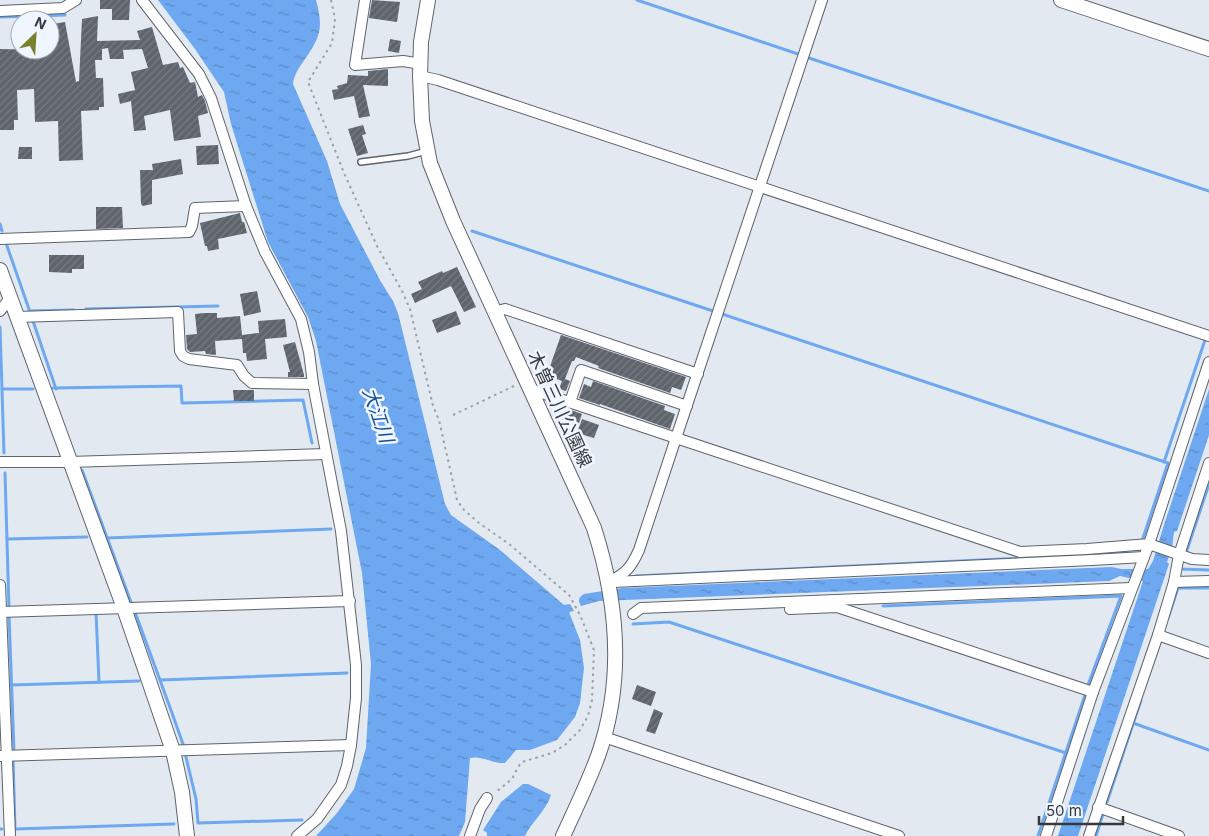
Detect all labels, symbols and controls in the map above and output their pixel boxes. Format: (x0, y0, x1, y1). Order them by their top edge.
north arrow (10, 10, 60, 60)
text: N (32, 13, 49, 33)
street label: 木曽三川公園線 (524, 347, 596, 471)
water label: 大江川 (358, 384, 399, 448)
scale bar (1039, 794, 1123, 826)
text: 50 m (1046, 801, 1082, 820)

